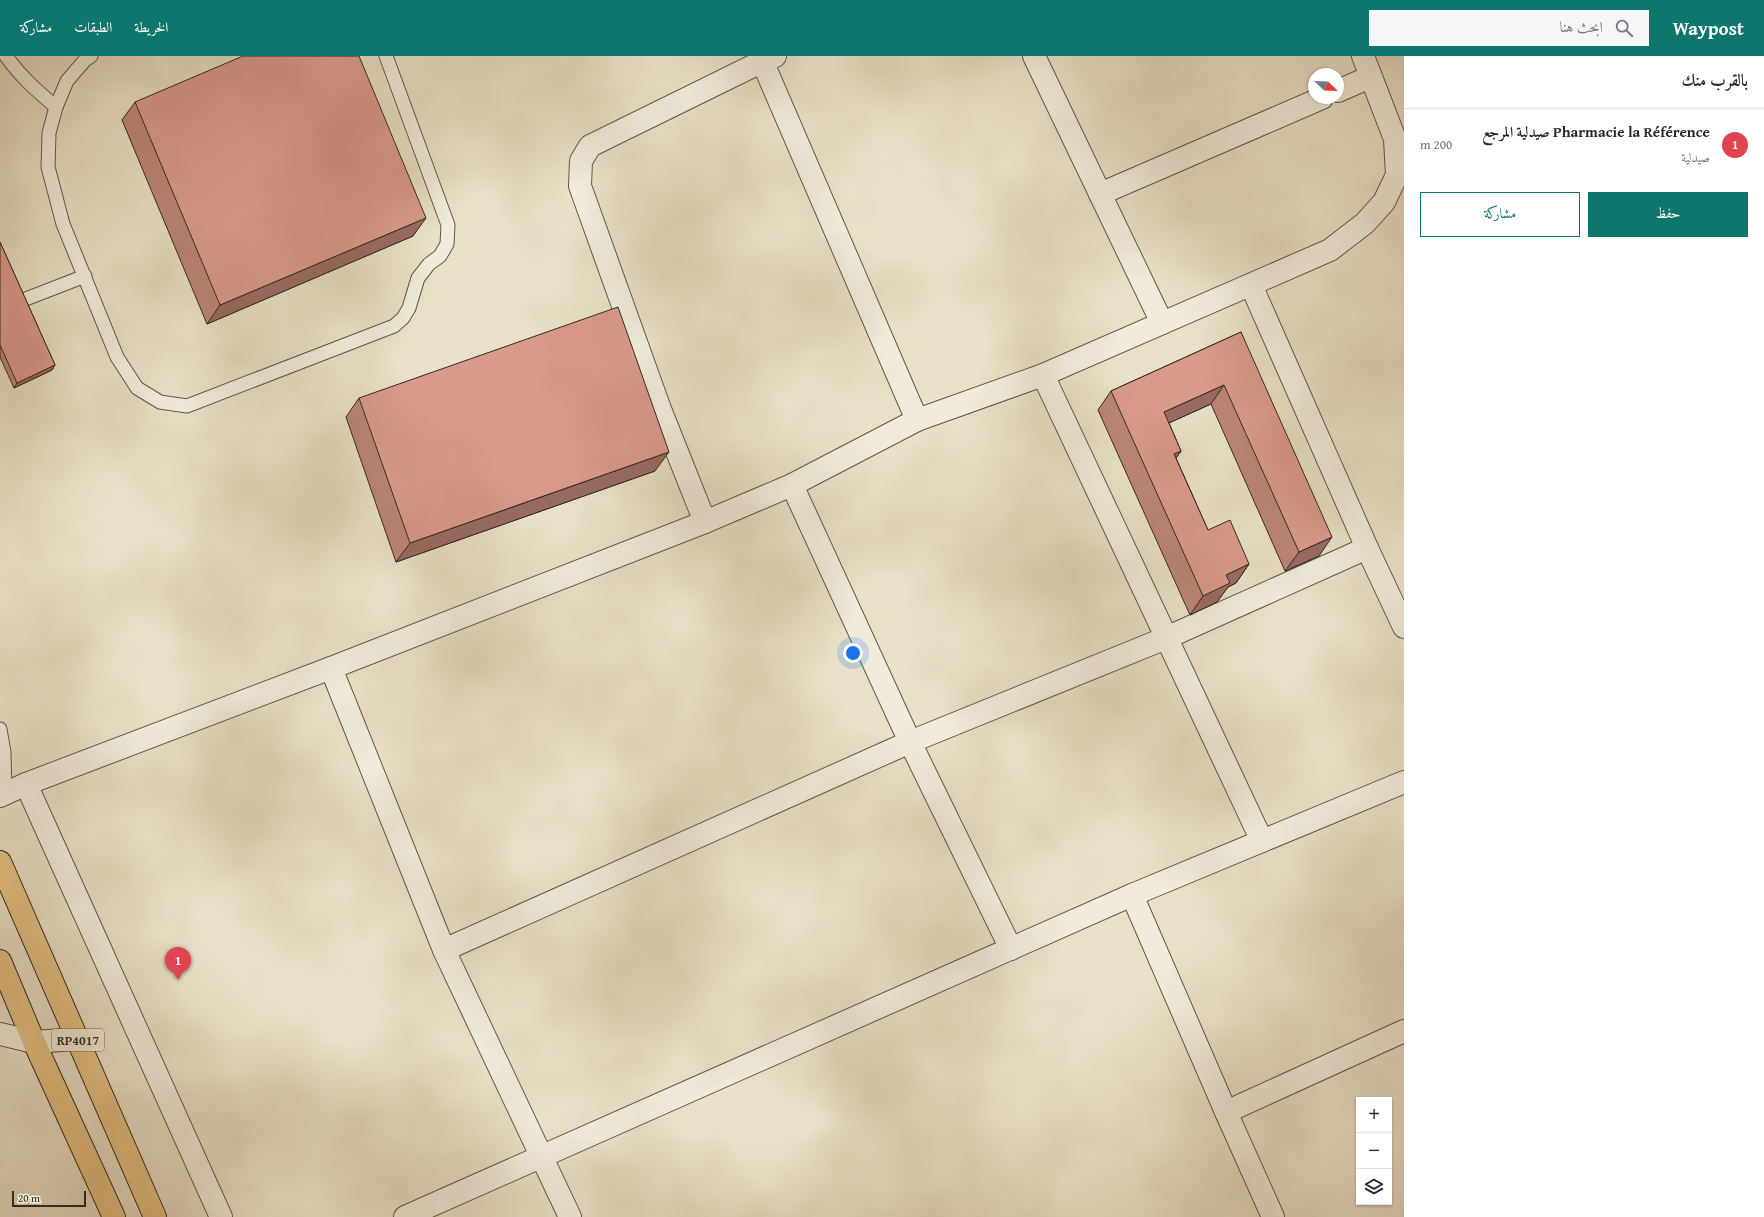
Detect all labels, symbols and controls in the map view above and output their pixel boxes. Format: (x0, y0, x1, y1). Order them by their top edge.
search box (1369, 10, 1649, 46)
text: Waypost (1673, 14, 1744, 42)
text: ابحث هنا (1560, 16, 1603, 37)
text: مشاركة (20, 17, 52, 37)
text: الطبقات (74, 17, 112, 37)
text: الخريطة (134, 17, 168, 37)
icon: search (1613, 17, 1635, 39)
text: بالقرب منك (1681, 67, 1748, 92)
north arrow (1308, 68, 1344, 104)
text: Pharmacie la Référence صيدلية المرجع (1482, 121, 1710, 142)
text: 200 m (1420, 135, 1452, 154)
text: 1 (1732, 135, 1738, 154)
text: صيدلية (1681, 148, 1710, 167)
button: مشاركة (1420, 192, 1580, 237)
button: حفظ (1588, 192, 1748, 237)
your location (843, 643, 863, 663)
pin: 1 (165, 947, 191, 980)
road number: RP4017 (52, 1029, 104, 1051)
map controls (1356, 1097, 1392, 1205)
button: + (1356, 1097, 1392, 1133)
button: − (1356, 1133, 1392, 1169)
button: layers (1356, 1169, 1392, 1205)
scale bar (12, 1189, 86, 1208)
text: 20 m (18, 1190, 40, 1206)

